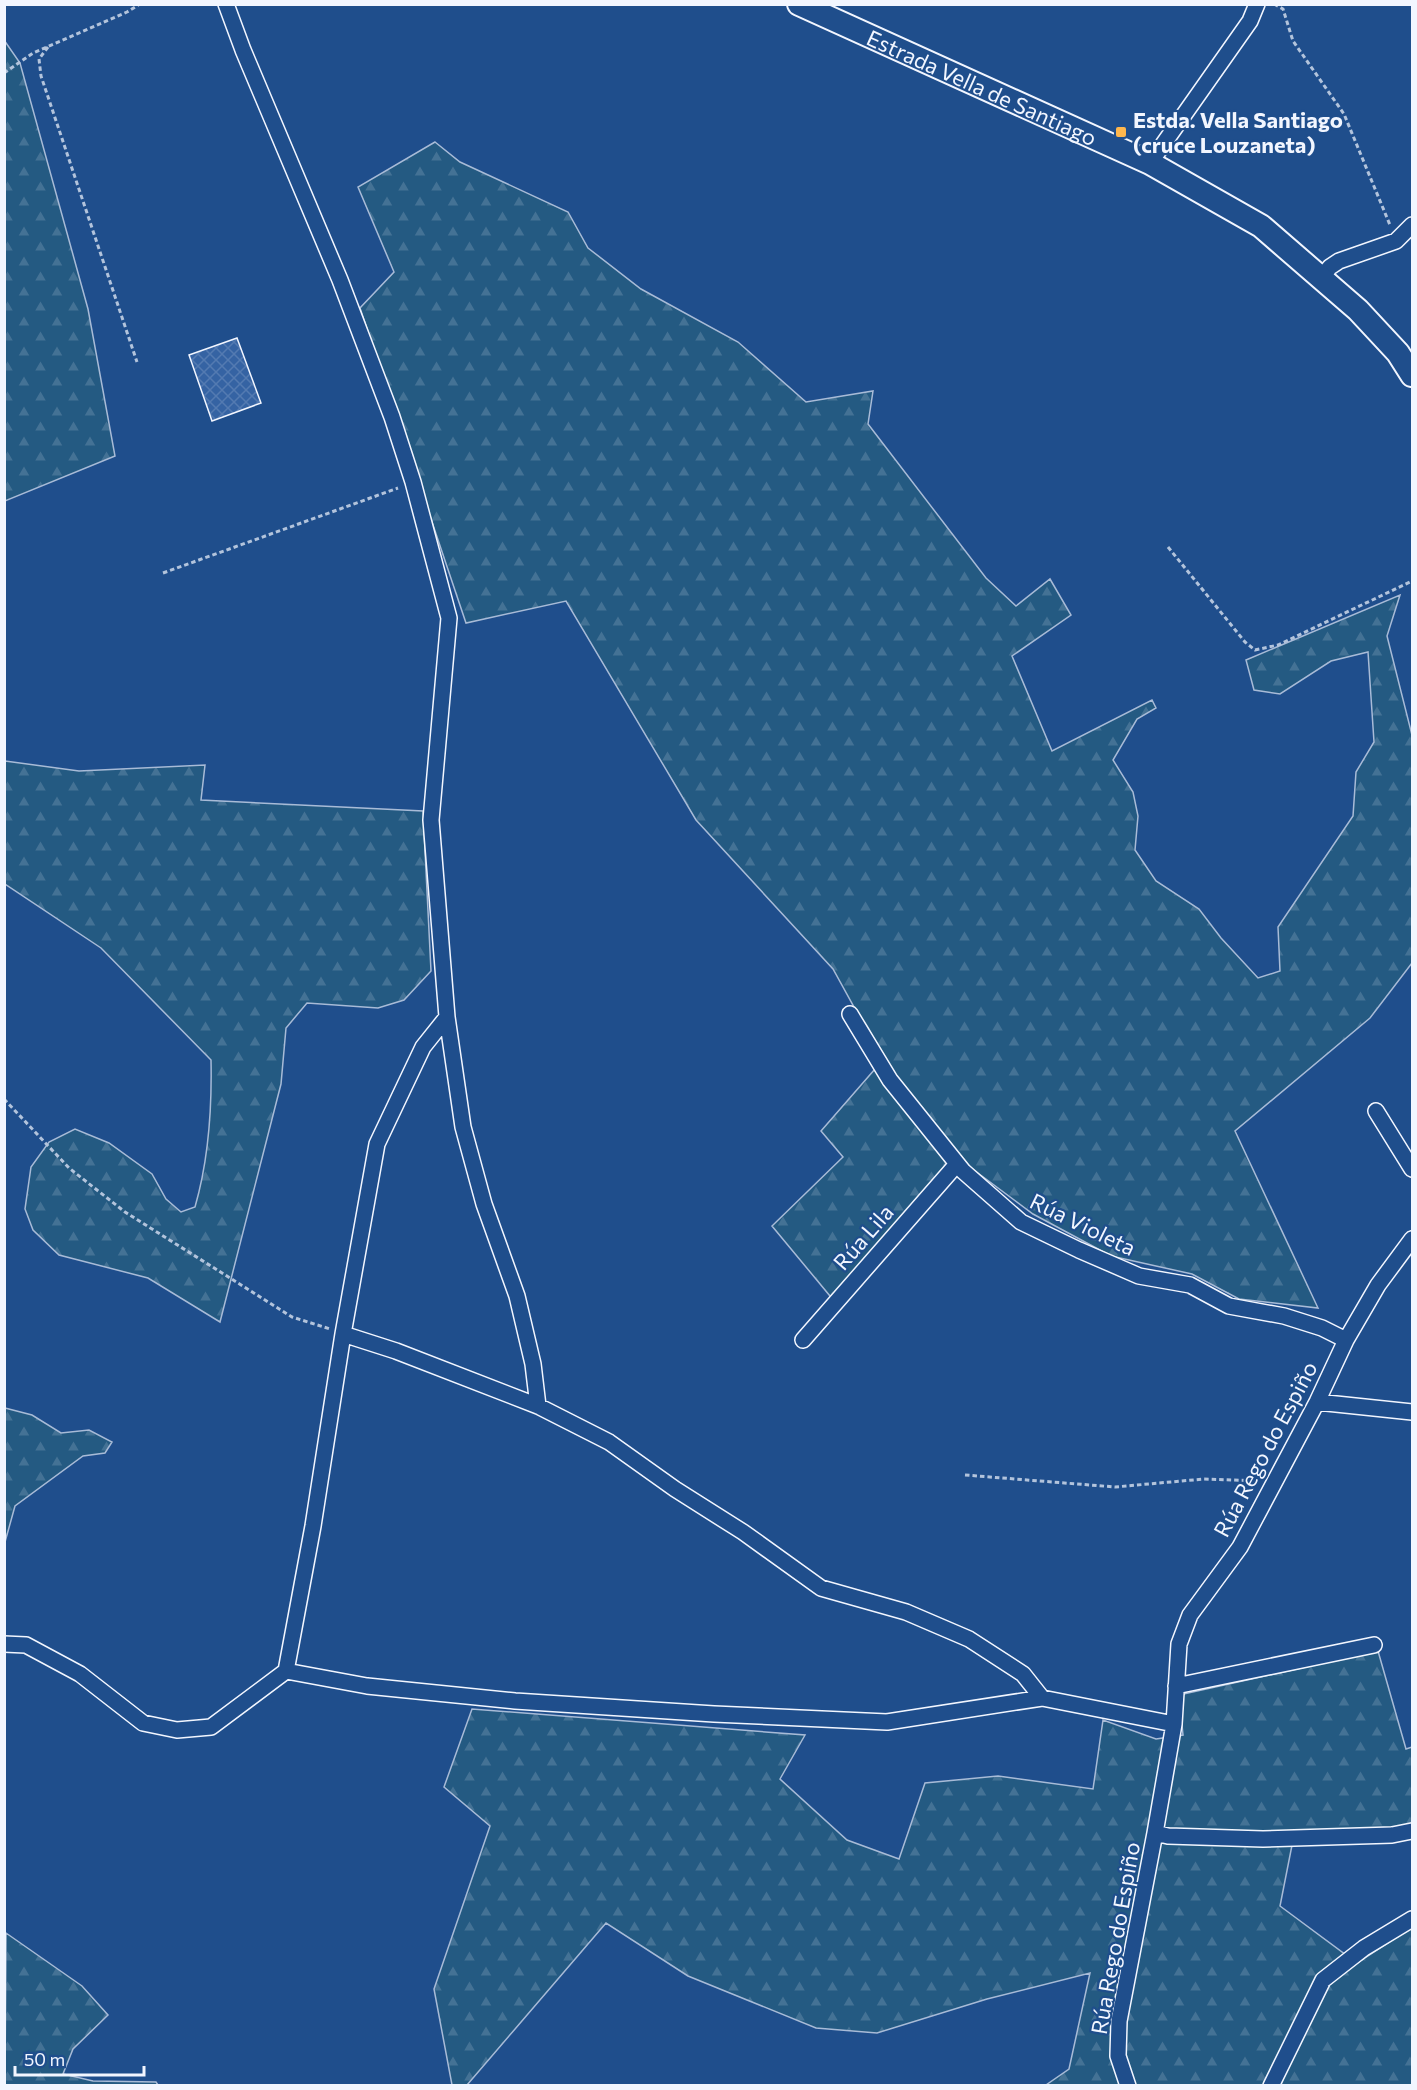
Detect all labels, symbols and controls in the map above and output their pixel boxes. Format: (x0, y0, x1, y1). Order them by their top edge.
street label: Estrada Vella de Santiago (863, 23, 1101, 151)
place label: Estda. Vella Santiago (cruce Louzaneta) (1133, 106, 1343, 158)
marker: Estda. Vella Santiago (cruce Louzaneta) (1114, 125, 1128, 139)
street label: Rúa Violeta (1026, 1187, 1140, 1261)
street label: Rúa Lila (827, 1199, 899, 1275)
street label: Rúa Rego do Espiño (1207, 1357, 1323, 1541)
street label: Rúa Rego do Espiño (1085, 1840, 1145, 2036)
scale bar (15, 2039, 144, 2077)
text: 50 m (24, 2048, 65, 2070)

